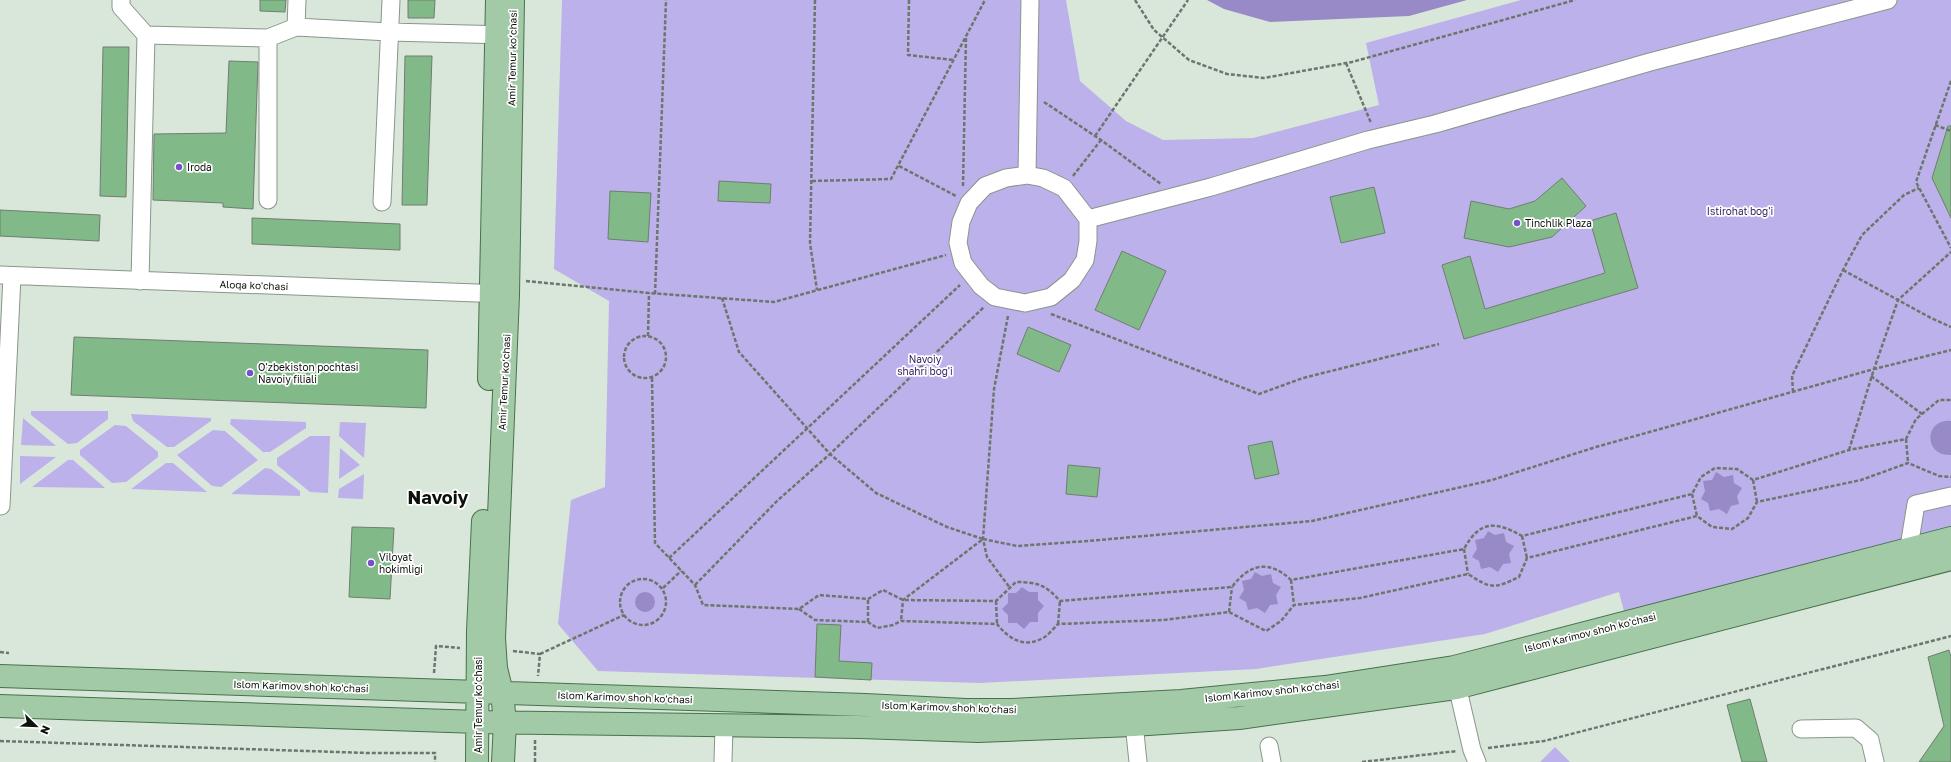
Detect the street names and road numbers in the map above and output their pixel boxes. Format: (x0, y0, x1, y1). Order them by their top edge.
street label: Amir Temur ko‘chasi (505, 10, 519, 106)
street label: Aloqa ko'chasi (220, 278, 288, 292)
street label: Amir Temur ko‘chasi (495, 333, 513, 431)
street label: Islom Karimov shoh ko'chasi (1523, 610, 1657, 654)
street label: Amir Temur ko‘chasi (472, 657, 484, 753)
street label: Islom Karimov shoh ko'chasi (233, 678, 369, 694)
street label: Islom Karimov shoh ko'chasi (1204, 678, 1340, 704)
street label: Islom Karimov shoh ko'chasi (557, 689, 693, 705)
street label: Islom Karimov shoh ko'chasi (881, 699, 1017, 715)

